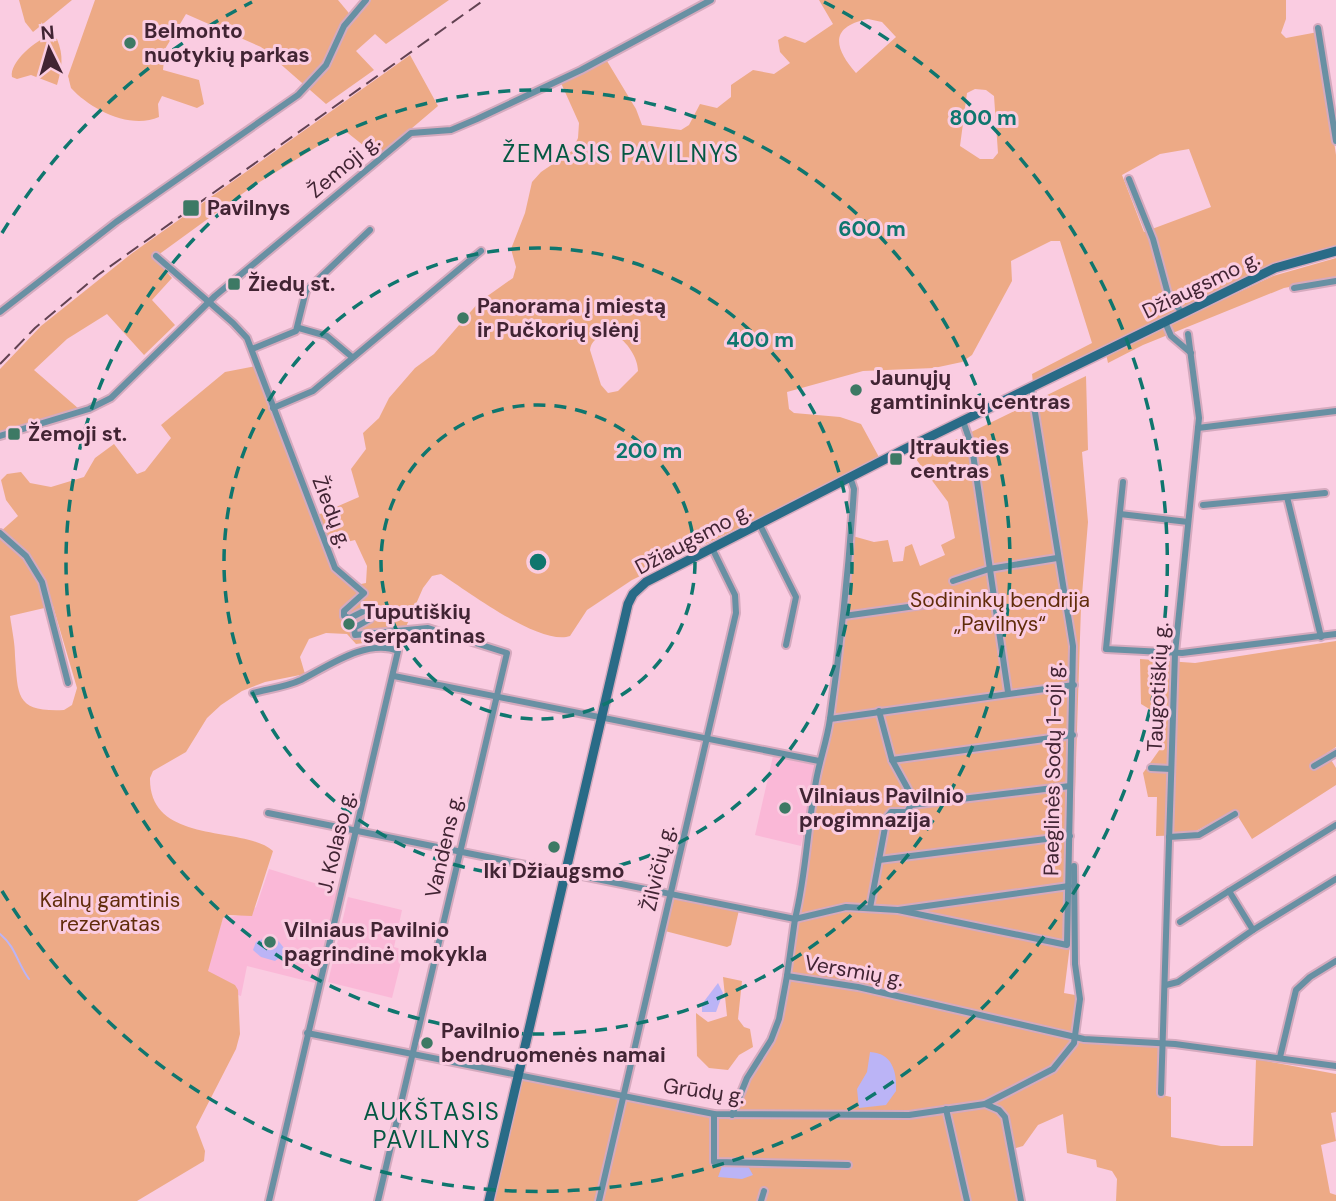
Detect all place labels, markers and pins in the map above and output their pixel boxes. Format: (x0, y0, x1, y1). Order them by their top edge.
place label: Belmonto nuotykių parkas (144, 17, 310, 69)
marker: Belmonto nuotykių parkas (122, 35, 138, 51)
place label: Pavilnys (207, 194, 290, 222)
marker: Pavilnys (181, 198, 201, 218)
place label: Žiedų st. (248, 270, 335, 298)
marker: Žiedų st. (226, 276, 242, 292)
place label: Panorama į miestą ir Pučkorių slėnį (477, 292, 666, 344)
marker: Panorama į miestą ir Pučkorių slėnį (455, 310, 471, 326)
place label: Jaunųjų gamtininkų centras (870, 364, 1071, 416)
marker: Jaunųjų gamtininkų centras (848, 382, 864, 398)
place label: Žemoji st. (28, 420, 127, 448)
marker: Žemoji st. (6, 426, 22, 442)
place label: Įtraukties centras (909, 433, 1009, 485)
marker: Įtraukties centras (888, 451, 904, 467)
centre of rings (526, 550, 550, 574)
place label: Tuputiškių serpantinas (363, 598, 486, 650)
marker: Tuputiškių serpantinas (341, 616, 357, 632)
place label: Vilniaus Pavilnio progimnazija (799, 782, 964, 834)
marker: Vilniaus Pavilnio progimnazija (777, 800, 793, 816)
marker: Iki Džiaugsmo (546, 839, 562, 855)
place label: Iki Džiaugsmo (484, 857, 624, 885)
place label: Vilniaus Pavilnio pagrindinė mokykla (284, 916, 487, 968)
marker: Vilniaus Pavilnio pagrindinė mokykla (262, 934, 278, 950)
place label: Pavilnio bendruomenės namai (441, 1017, 666, 1069)
marker: Pavilnio bendruomenės namai (419, 1035, 435, 1051)

